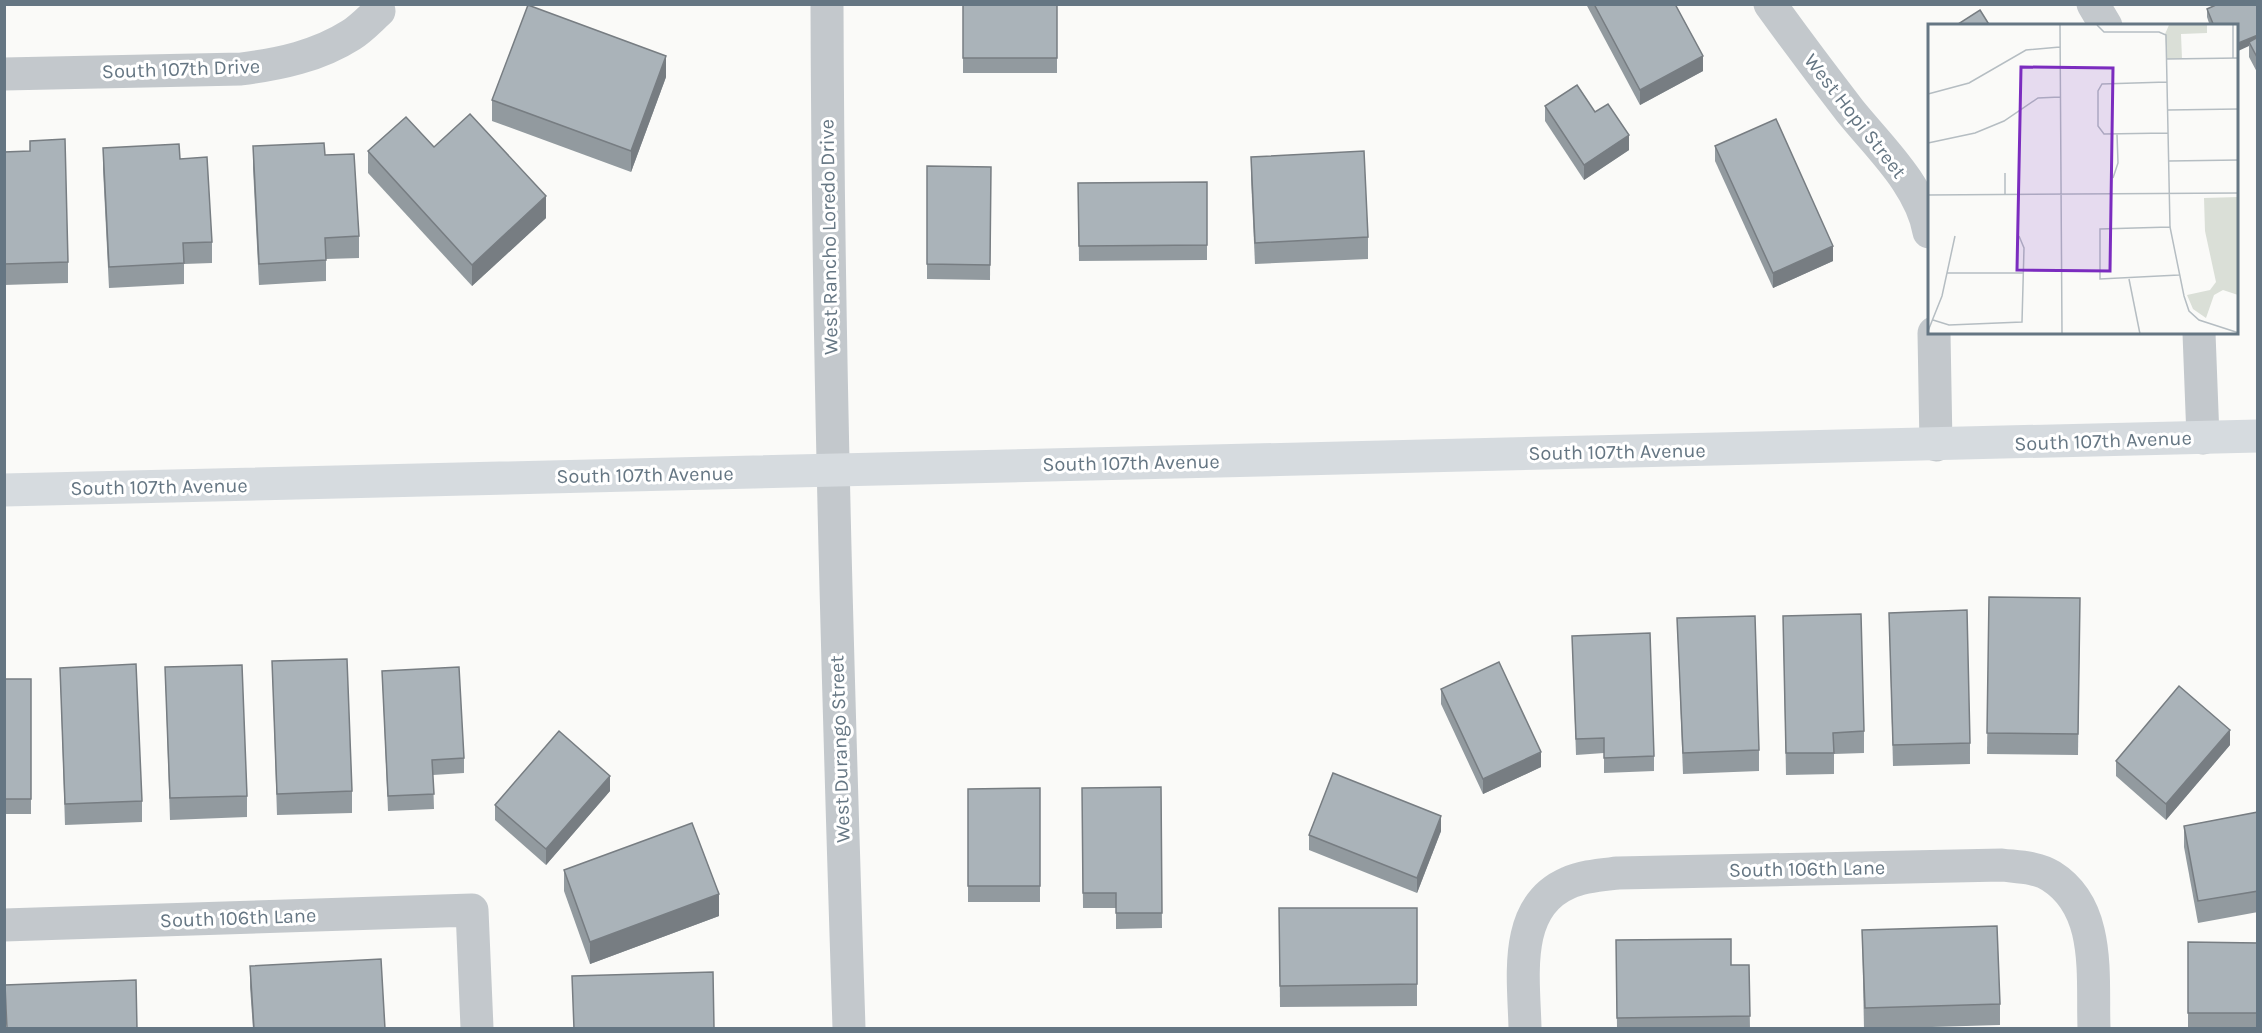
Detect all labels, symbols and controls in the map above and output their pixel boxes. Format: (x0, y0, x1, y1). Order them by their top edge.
inset map (1928, 24, 2238, 334)
street label: West Hopi Street (1799, 49, 1911, 183)
street label: South 107th Drive (101, 55, 261, 83)
street label: West Rancho Loredo Drive (815, 119, 843, 355)
street label: South 107th Avenue (2014, 426, 2192, 456)
street label: South 107th Avenue (1528, 439, 1706, 465)
street label: South 107th Avenue (1042, 450, 1220, 476)
street label: South 107th Avenue (556, 462, 734, 488)
street label: South 107th Avenue (70, 474, 248, 500)
street label: West Durango Street (825, 654, 855, 843)
street label: South 106th Lane (1729, 856, 1885, 882)
street label: South 106th Lane (159, 904, 317, 932)

